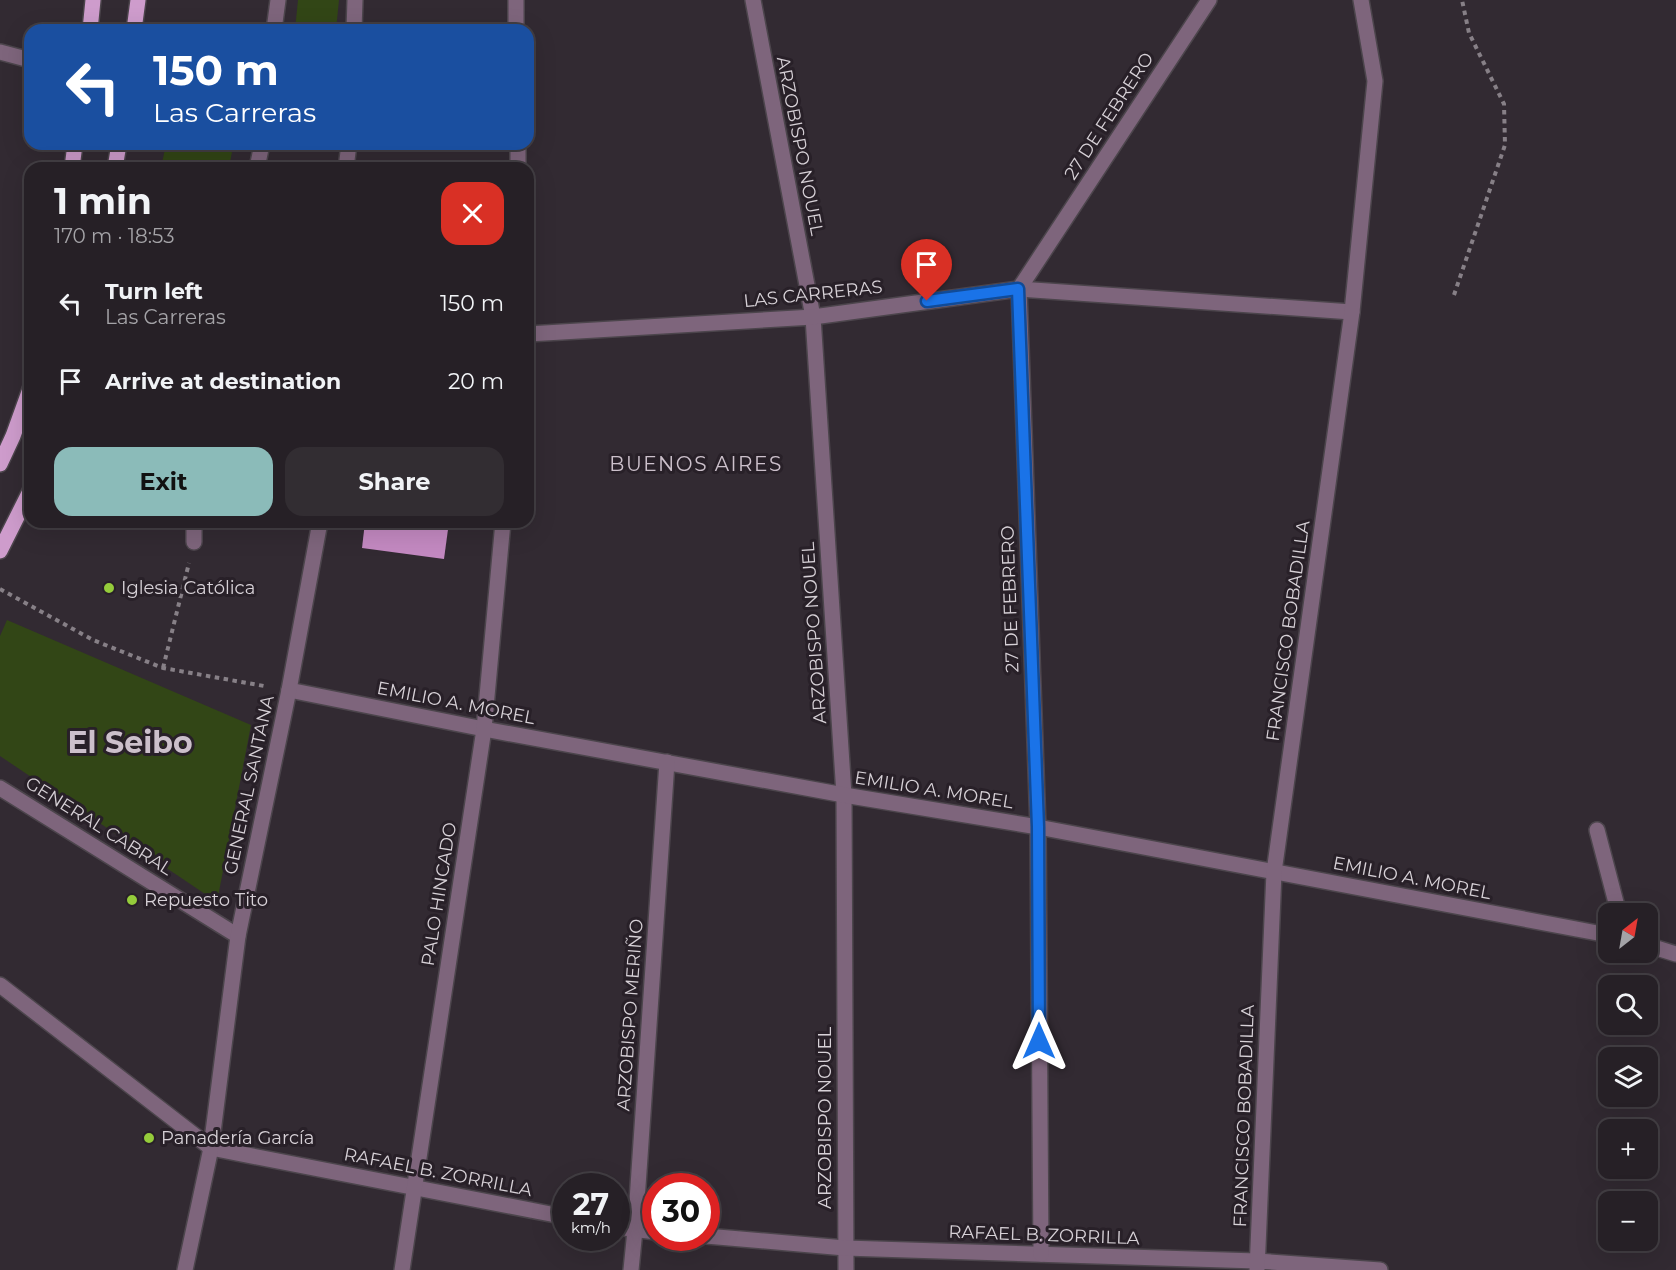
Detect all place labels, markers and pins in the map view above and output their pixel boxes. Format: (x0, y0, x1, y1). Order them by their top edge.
pin (901, 239, 952, 301)
place label: Iglesia Católica (121, 577, 255, 599)
marker: Iglesia Católica (102, 581, 116, 595)
place label: Repuesto Tito (144, 889, 268, 911)
marker: Repuesto Tito (125, 893, 139, 907)
place label: Panadería García (161, 1127, 314, 1149)
marker: Panadería García (142, 1131, 156, 1145)

